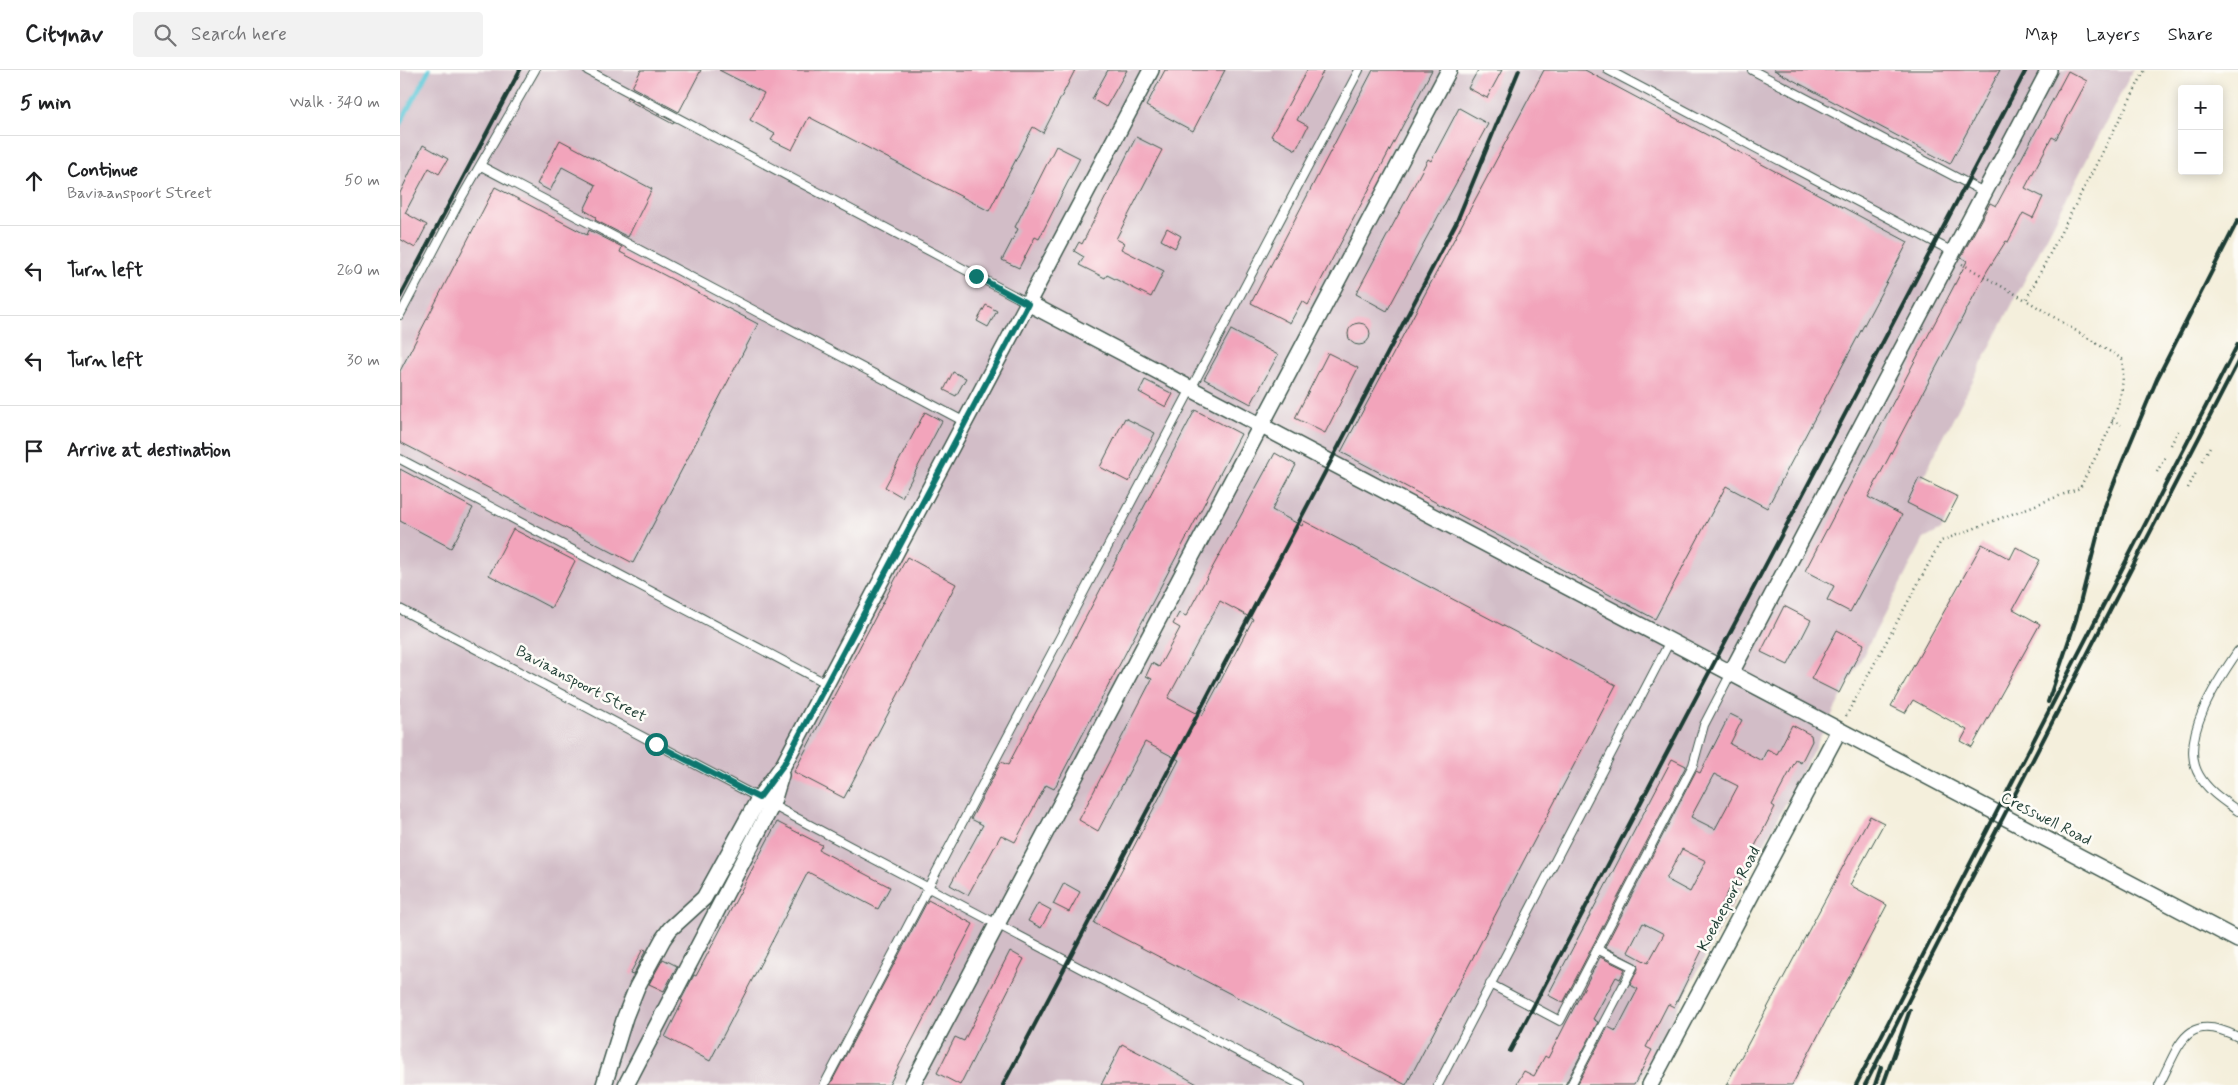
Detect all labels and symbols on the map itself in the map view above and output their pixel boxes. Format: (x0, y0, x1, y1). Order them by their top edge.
route end (965, 265, 988, 288)
street label: Baviaanspoort Street (512, 641, 650, 728)
route start (645, 733, 668, 756)
street label: Cresswell Road (1997, 787, 2095, 851)
street label: Koedoepoort Road (1692, 843, 1766, 955)

